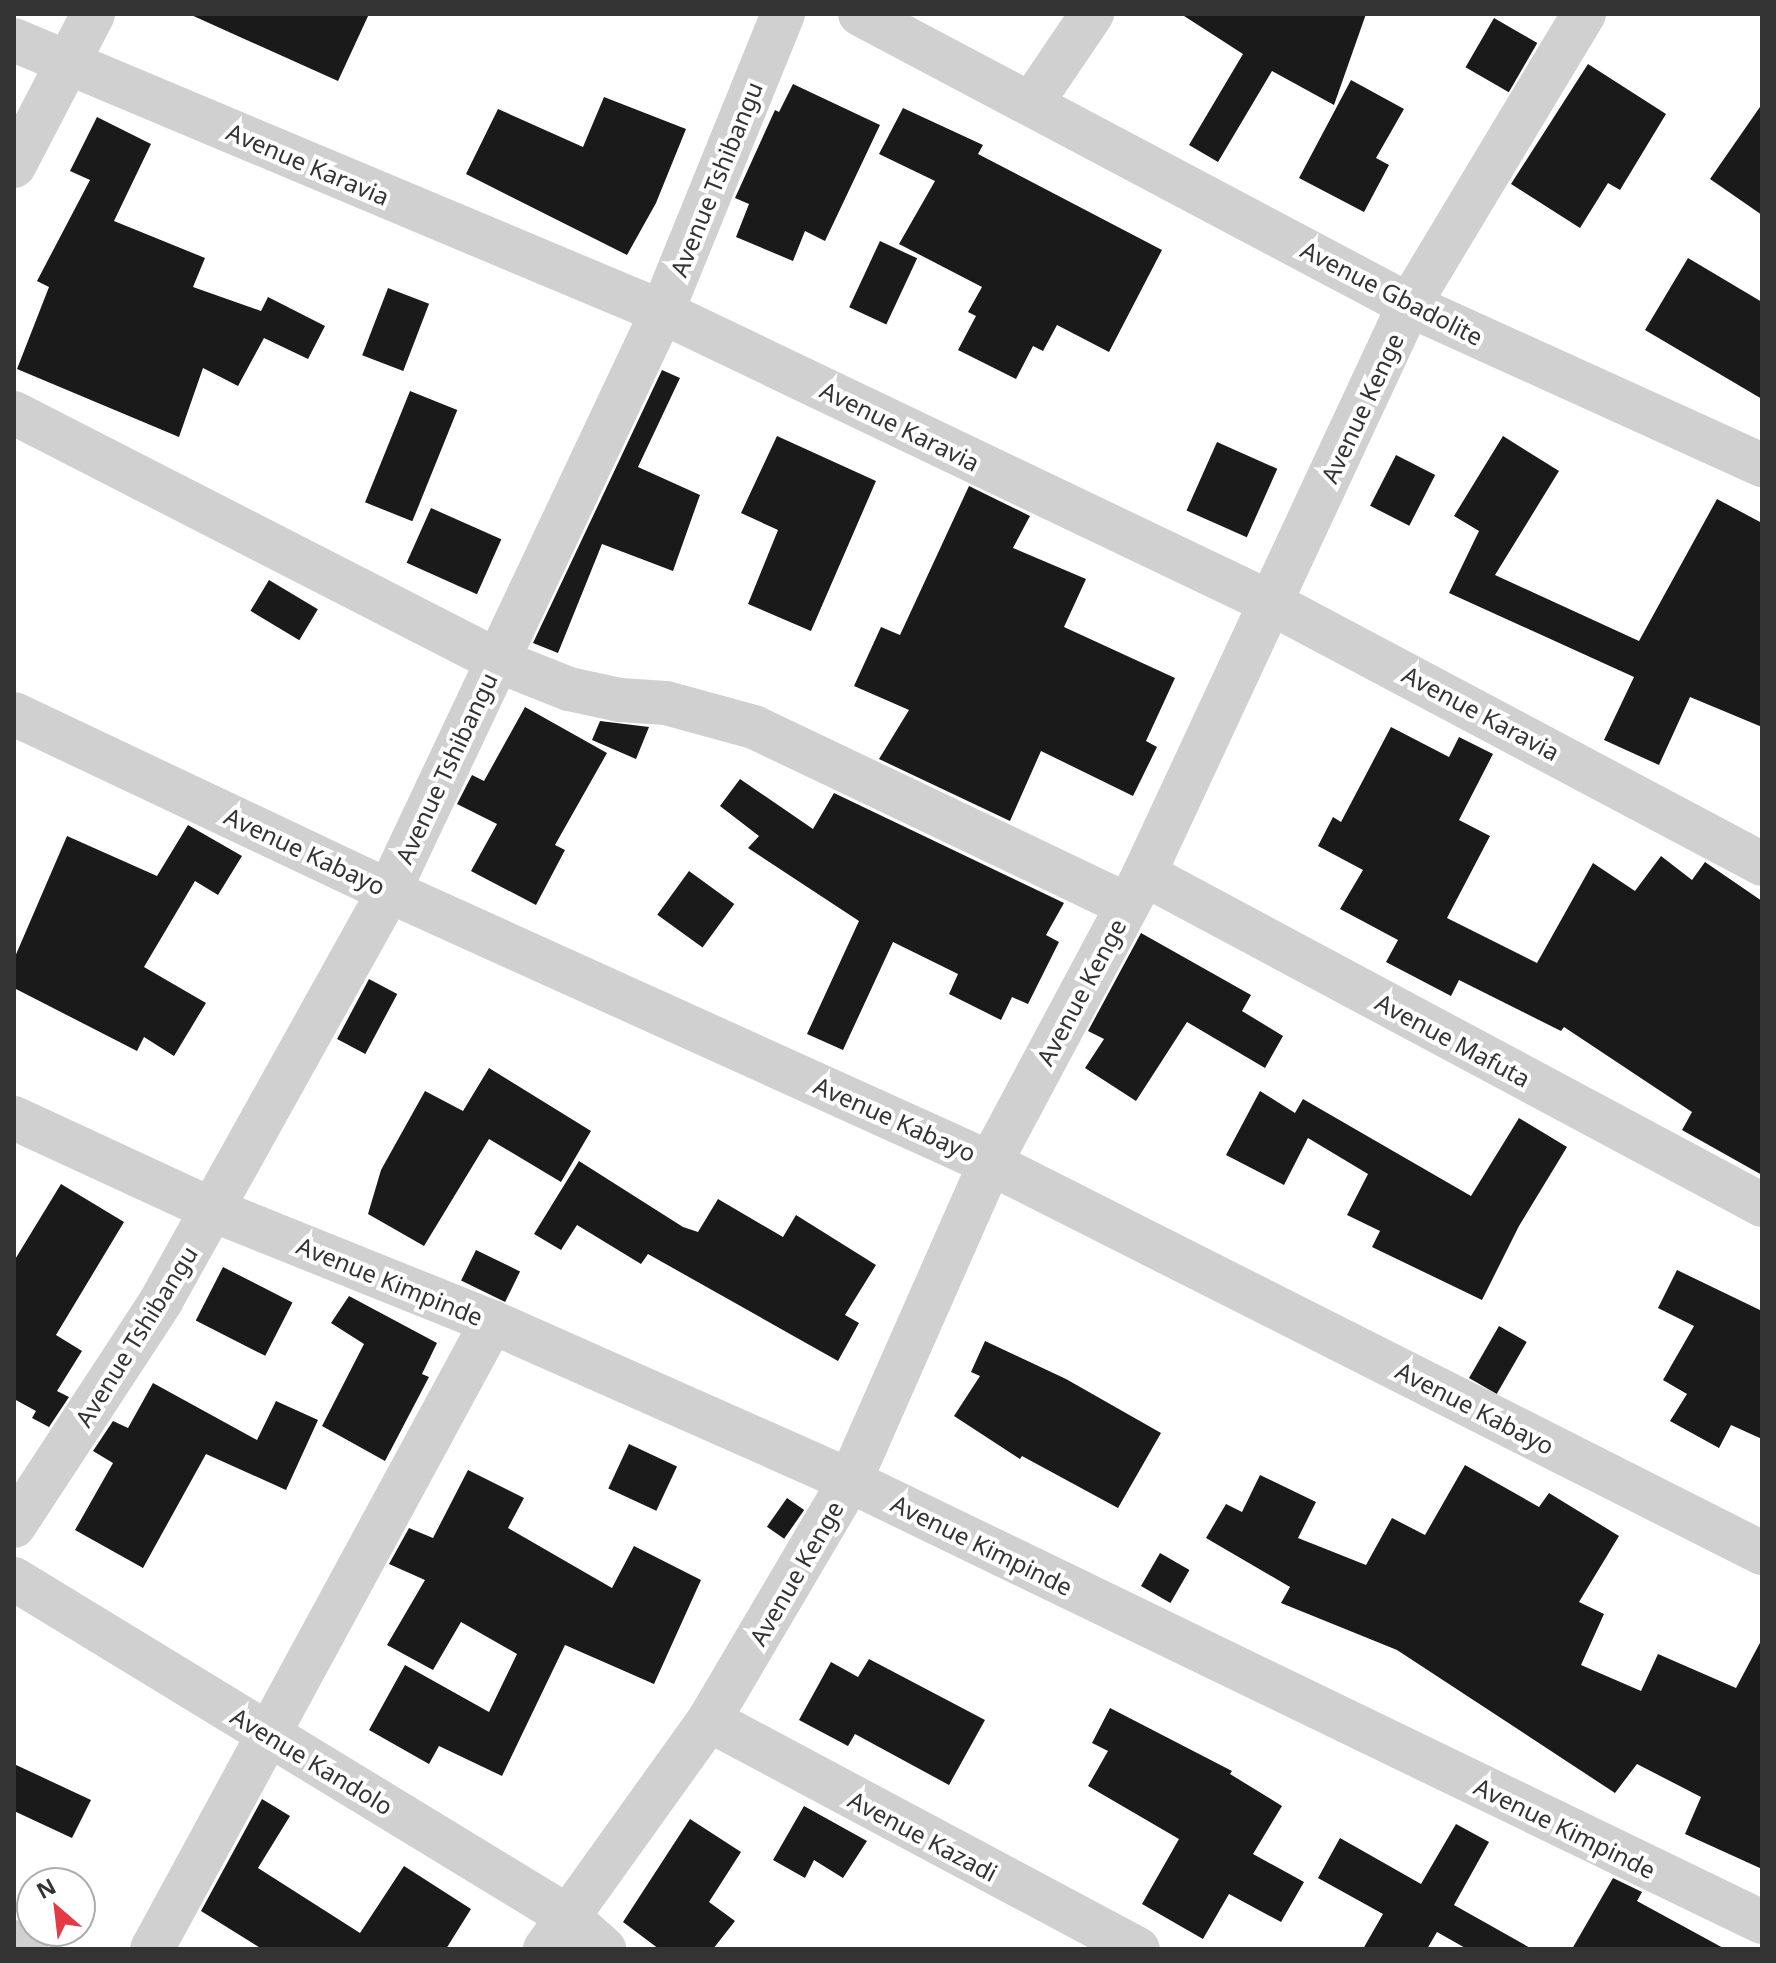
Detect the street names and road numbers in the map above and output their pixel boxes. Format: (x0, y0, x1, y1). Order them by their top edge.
street label: Avenue Tshibangu (664, 77, 768, 281)
street label: Avenue Karavia (222, 117, 394, 211)
street label: Avenue Gbadolite (1296, 235, 1488, 351)
street label: Avenue Kenge (1315, 328, 1409, 488)
street label: Avenue Karavia (816, 375, 984, 477)
street label: Avenue Karavia (1398, 660, 1564, 766)
street label: Avenue Tshibangu (389, 668, 503, 868)
street label: Avenue Kabayo (220, 801, 390, 901)
street label: Avenue Kenge (1030, 914, 1132, 1070)
street label: Avenue Mafuta (1371, 987, 1535, 1093)
street label: Avenue Kabayo (810, 1070, 980, 1168)
street label: Avenue Kimpinde (293, 1231, 487, 1331)
street label: Avenue Tshibangu (69, 1240, 203, 1432)
street label: Avenue Kabayo (1391, 1356, 1559, 1460)
street label: Avenue Kimpinde (887, 1489, 1077, 1601)
street label: Avenue Kenge (743, 1496, 849, 1650)
street label: Avenue Kandolo (226, 1701, 398, 1821)
street label: Avenue Kimpinde (1470, 1772, 1660, 1884)
street label: Avenue Kazadi (844, 1785, 1002, 1887)

